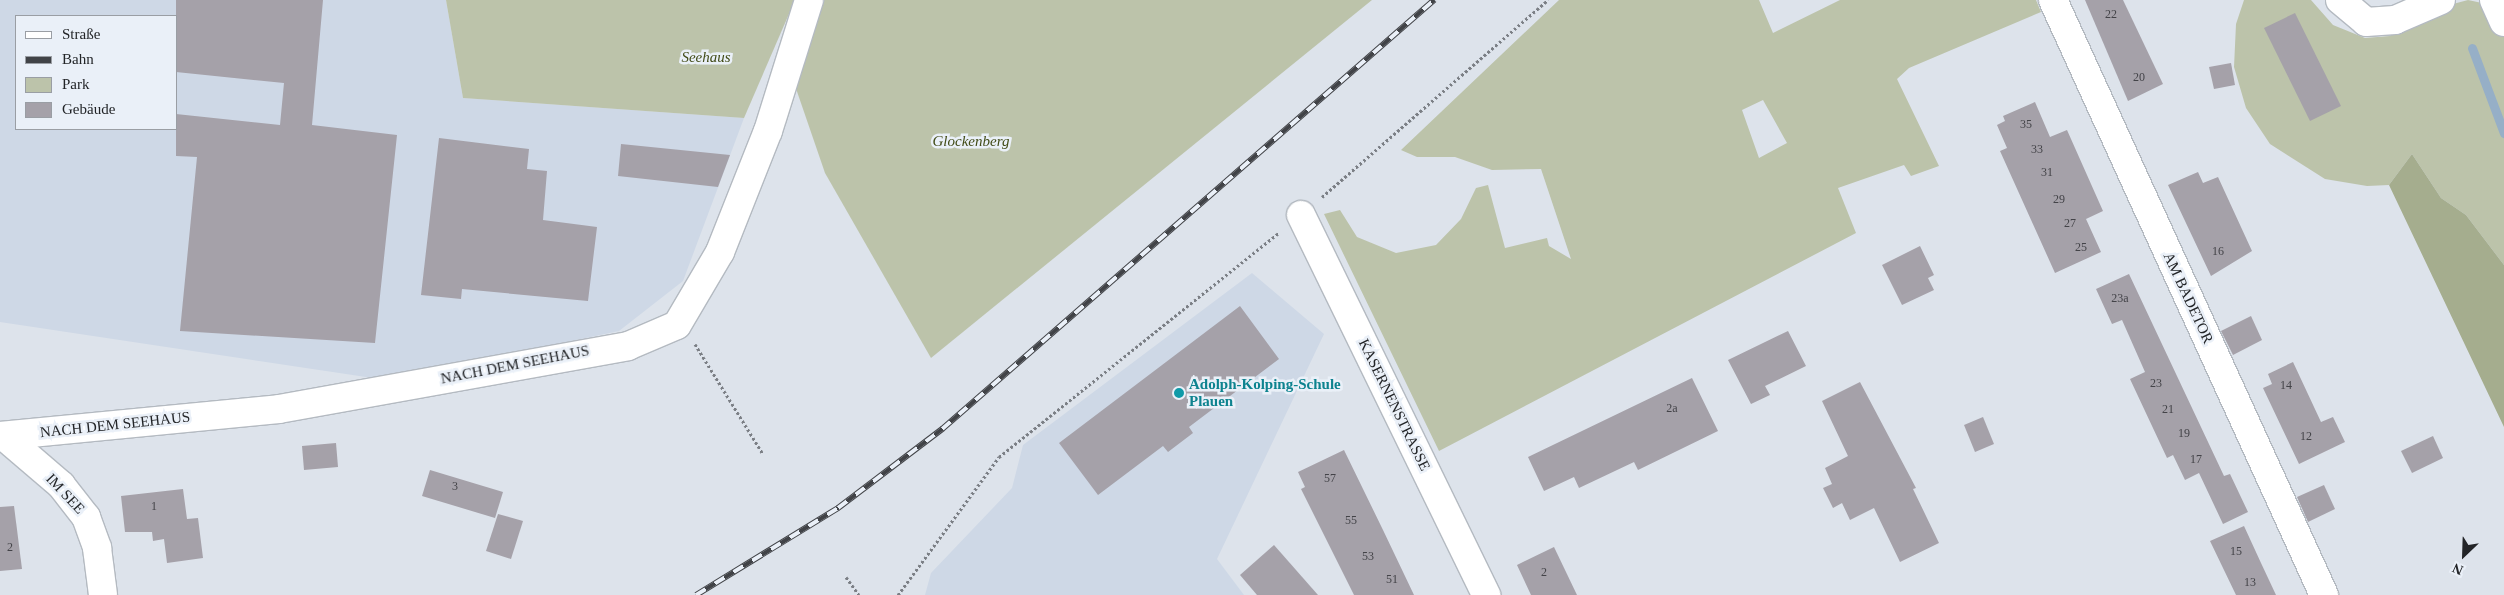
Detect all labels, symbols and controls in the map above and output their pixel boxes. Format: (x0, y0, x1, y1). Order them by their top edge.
house number: 22 (2105, 8, 2117, 22)
legend (15, 15, 178, 130)
text: Straße (62, 26, 100, 42)
park label: Seehaus (681, 49, 731, 67)
text: Bahn (62, 51, 94, 67)
house number: 20 (2133, 71, 2145, 85)
text: Park (62, 76, 90, 92)
text: Gebäude (62, 101, 115, 117)
house number: 35 (2020, 118, 2032, 132)
park label: Glockenberg (933, 133, 1009, 151)
house number: 33 (2031, 143, 2043, 157)
house number: 31 (2041, 166, 2053, 180)
house number: 29 (2053, 193, 2065, 207)
house number: 27 (2064, 217, 2076, 231)
house number: 25 (2075, 241, 2087, 255)
house number: 16 (2212, 245, 2224, 259)
street label: AM BADETOR (2159, 250, 2217, 346)
house number: 23a (2111, 292, 2129, 306)
street label: KASERNENSTRASSE (1354, 336, 1434, 474)
street label: NACH DEM SEEHAUS (439, 342, 591, 388)
place label: Adolph-Kolping-Schule Plauen (1189, 375, 1341, 410)
house number: 23 (2150, 377, 2162, 391)
house number: 14 (2280, 379, 2292, 393)
marker: Adolph-Kolping-Schule Plauen (1173, 387, 1185, 399)
house number: 2a (1666, 402, 1678, 416)
house number: 21 (2162, 403, 2174, 417)
street label: NACH DEM SEEHAUS (39, 408, 191, 442)
house number: 19 (2178, 427, 2190, 441)
house number: 12 (2300, 430, 2312, 444)
house number: 17 (2190, 453, 2202, 467)
street label: IM SEE (42, 470, 88, 518)
house number: 57 (1324, 472, 1336, 486)
house number: 3 (452, 480, 458, 494)
house number: 1 (151, 500, 157, 514)
house number: 55 (1345, 514, 1357, 528)
north arrow (2439, 530, 2489, 580)
house number: 2 (7, 541, 13, 555)
house number: 15 (2230, 545, 2242, 559)
house number: 53 (1362, 550, 1374, 564)
text: N (2450, 560, 2465, 578)
house number: 2 (1541, 566, 1547, 580)
house number: 51 (1386, 573, 1398, 587)
house number: 13 (2244, 576, 2256, 590)

